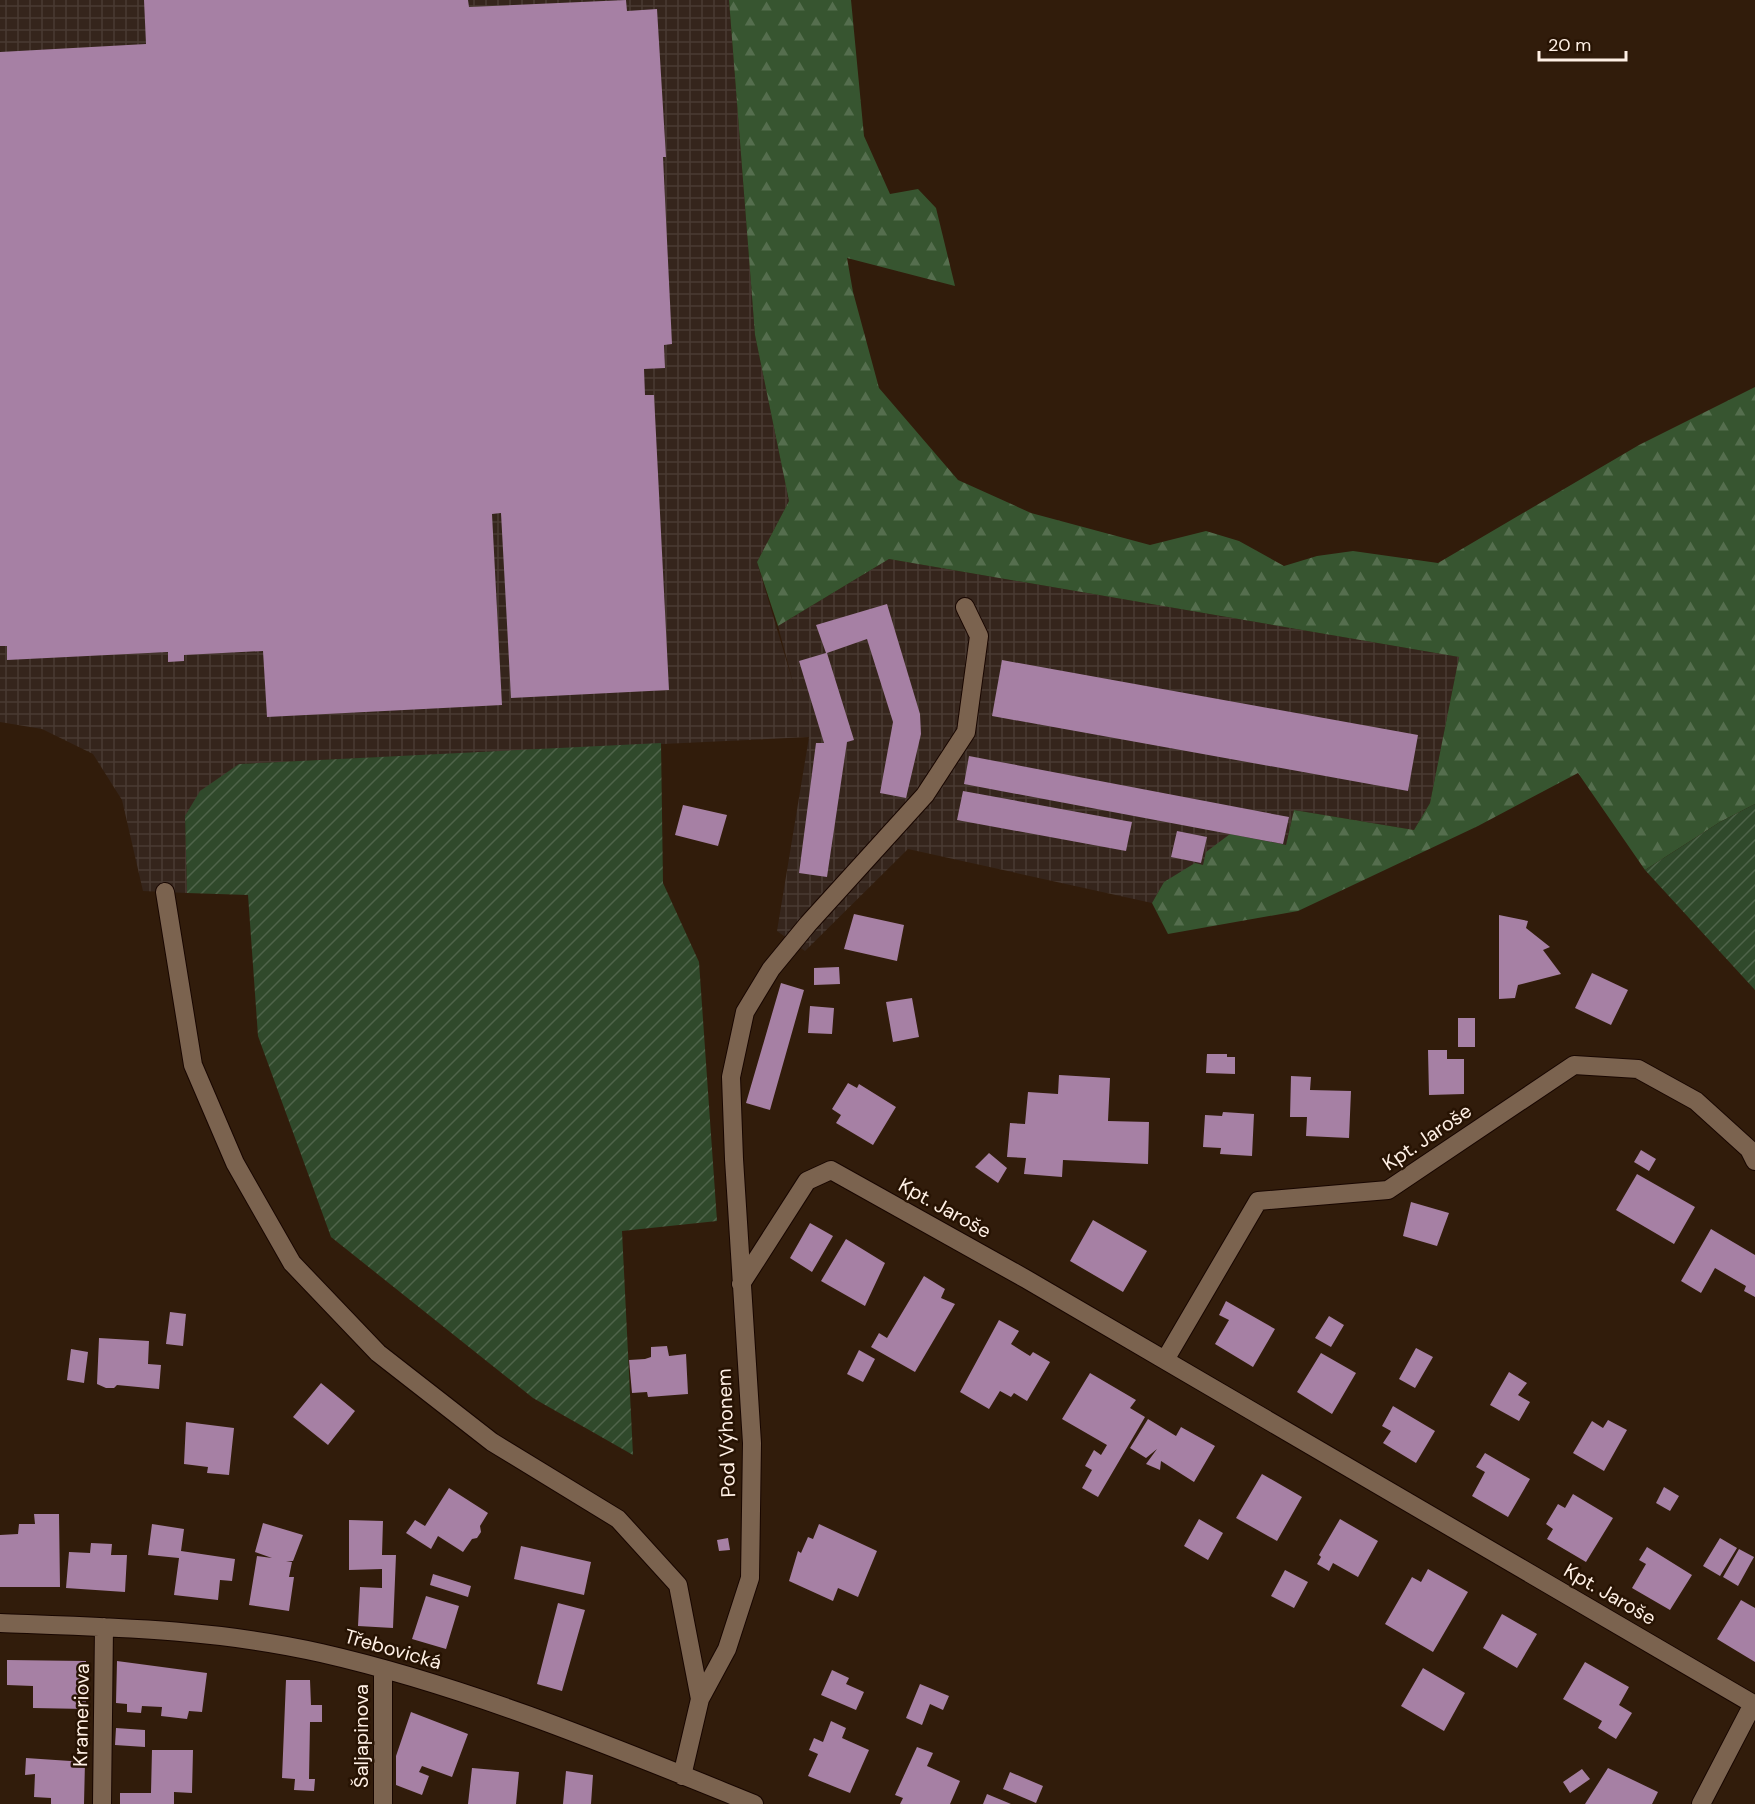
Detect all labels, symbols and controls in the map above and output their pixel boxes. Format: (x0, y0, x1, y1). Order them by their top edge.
scale bar (1539, 24, 1626, 62)
text: 20 m (1548, 33, 1591, 57)
street label: Kpt. Jaroše (1377, 1098, 1477, 1176)
street label: Kpt. Jaroše (894, 1172, 996, 1244)
street label: Pod Výhonem (711, 1368, 741, 1498)
street label: Kpt. Jaroše (1559, 1557, 1661, 1631)
street label: Třebovická (341, 1623, 445, 1675)
street label: Krameriova (67, 1663, 95, 1767)
street label: Šaljapinova (348, 1684, 374, 1788)

